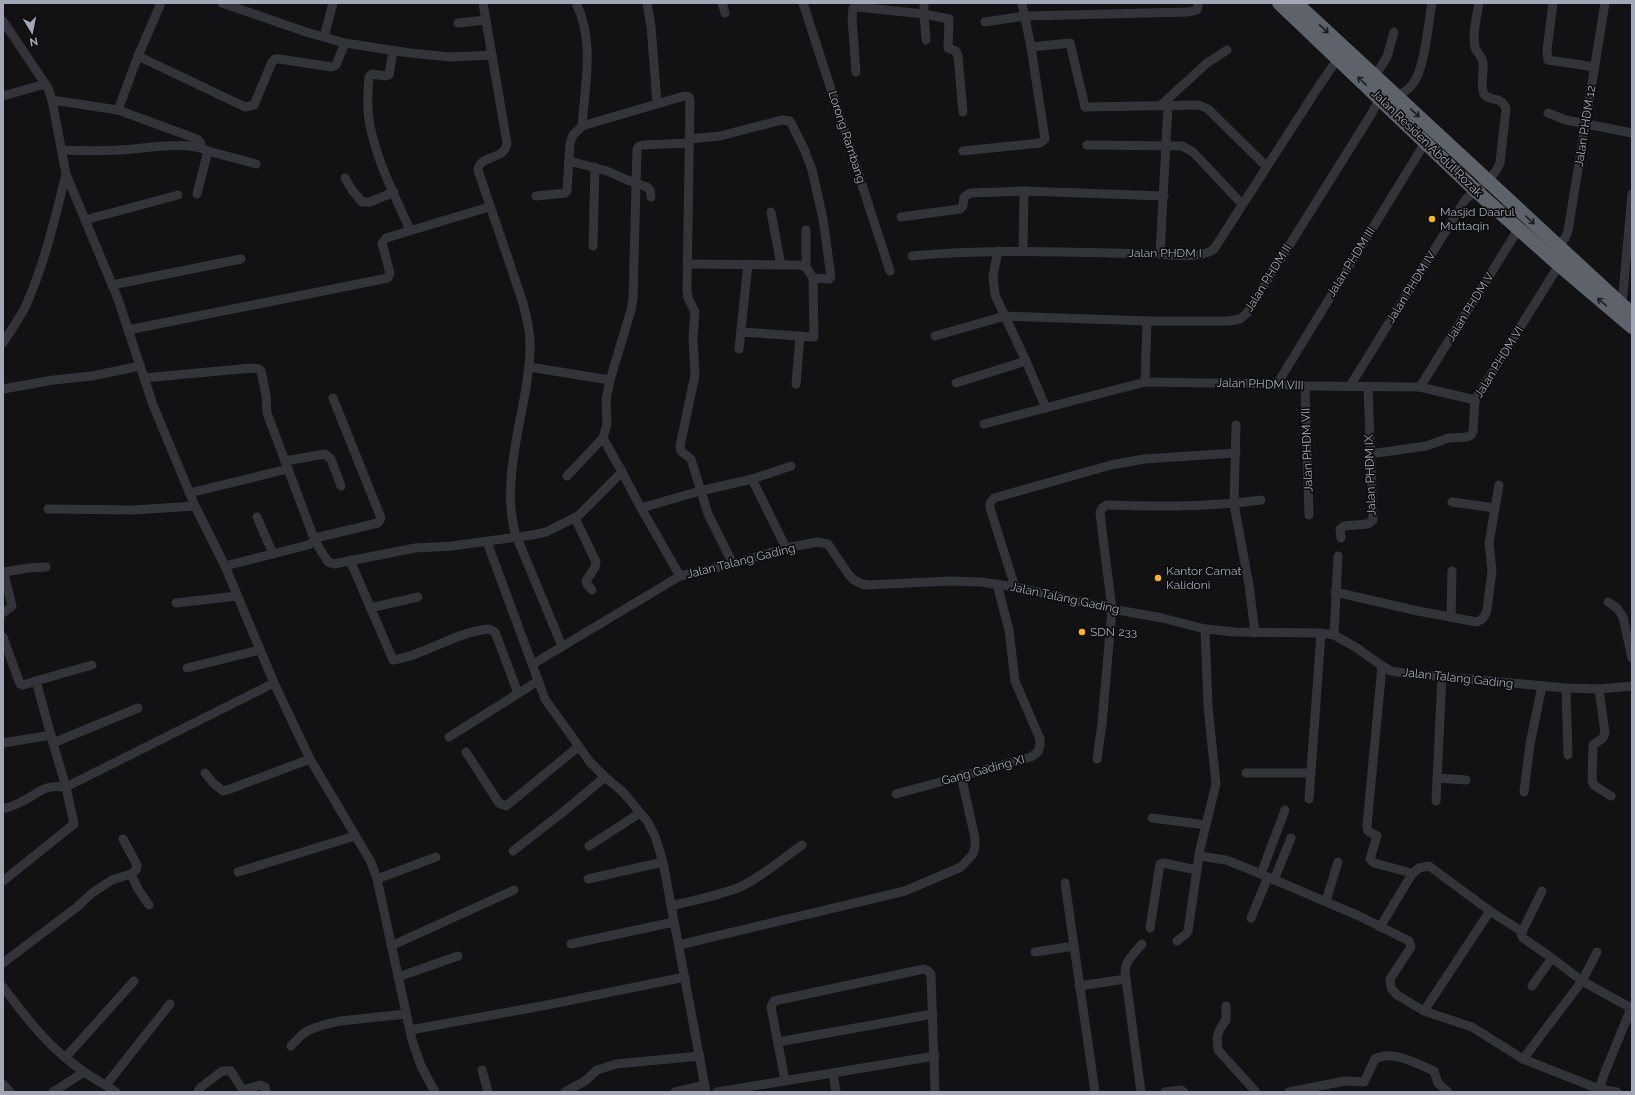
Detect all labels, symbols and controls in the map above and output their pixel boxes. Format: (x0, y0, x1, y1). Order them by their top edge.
north arrow (12, 12, 52, 52)
one-way arrow (1319, 25, 1329, 34)
text: N (28, 34, 39, 48)
one-way arrow (1357, 76, 1367, 86)
street label: Jalan PHDM 12 (1572, 84, 1598, 168)
street label: Jalan Residen Abdul Rozak (1369, 86, 1486, 200)
street label: Lorong Rambang (825, 89, 869, 185)
one-way arrow (1409, 108, 1419, 117)
place label: Masjid Daarul Muttaqin (1440, 205, 1516, 233)
marker: Masjid Daarul Muttaqin (1427, 214, 1437, 224)
one-way arrow (1525, 216, 1535, 225)
street label: Jalan PHDM III (1324, 225, 1378, 299)
street label: Jalan PHDM II (1242, 242, 1294, 314)
street label: Jalan PHDM I (1128, 246, 1202, 260)
street label: Jalan PHDM IV (1383, 249, 1439, 325)
street label: Jalan PHDM V (1443, 270, 1497, 344)
one-way arrow (1597, 297, 1608, 306)
street label: Jalan PHDM VI (1472, 324, 1526, 400)
street label: Jalan PHDM VIII (1216, 375, 1304, 393)
street label: Jalan PHDM VII (1299, 408, 1315, 492)
street label: Jalan PHDM IX (1362, 434, 1378, 516)
street label: Jalan Talang Gading (685, 541, 797, 581)
place label: Kantor Camat Kalidoni (1166, 564, 1242, 592)
marker: Kantor Camat Kalidoni (1153, 573, 1163, 583)
street label: Jalan Talang Gading (1009, 580, 1121, 616)
place label: SDN 233 (1090, 625, 1137, 639)
marker: SDN 233 (1077, 627, 1087, 637)
street label: Jalan Talang Gading (1402, 665, 1514, 691)
street label: Gang Gading XI (940, 752, 1026, 788)

